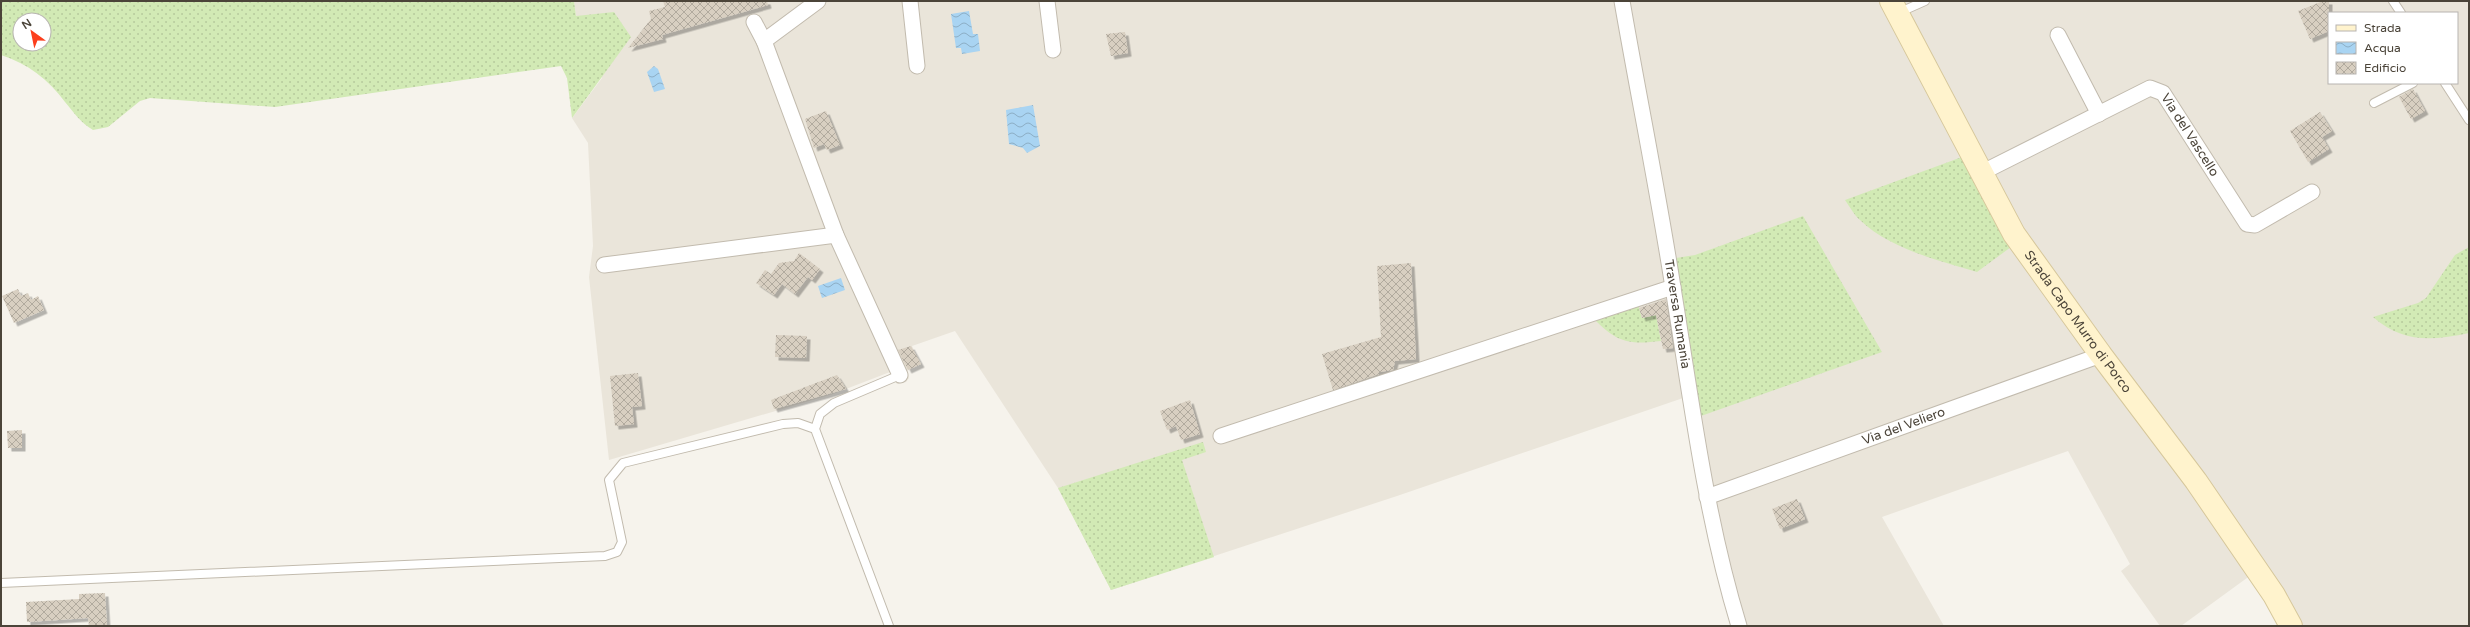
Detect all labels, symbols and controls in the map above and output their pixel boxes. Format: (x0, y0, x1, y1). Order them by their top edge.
north arrow (12, 12, 52, 52)
legend (2328, 12, 2458, 84)
text: N (20, 16, 34, 32)
text: Strada (2364, 21, 2401, 35)
text: Acqua (2364, 41, 2401, 55)
text: Edificio (2364, 61, 2406, 75)
street label: Via del Vascello (2157, 90, 2223, 180)
street label: Strada Capo Murro di Porco (2021, 248, 2135, 396)
street label: Traversa Rumania (1661, 258, 1694, 370)
street label: Via del Veliero (1860, 404, 1947, 448)

